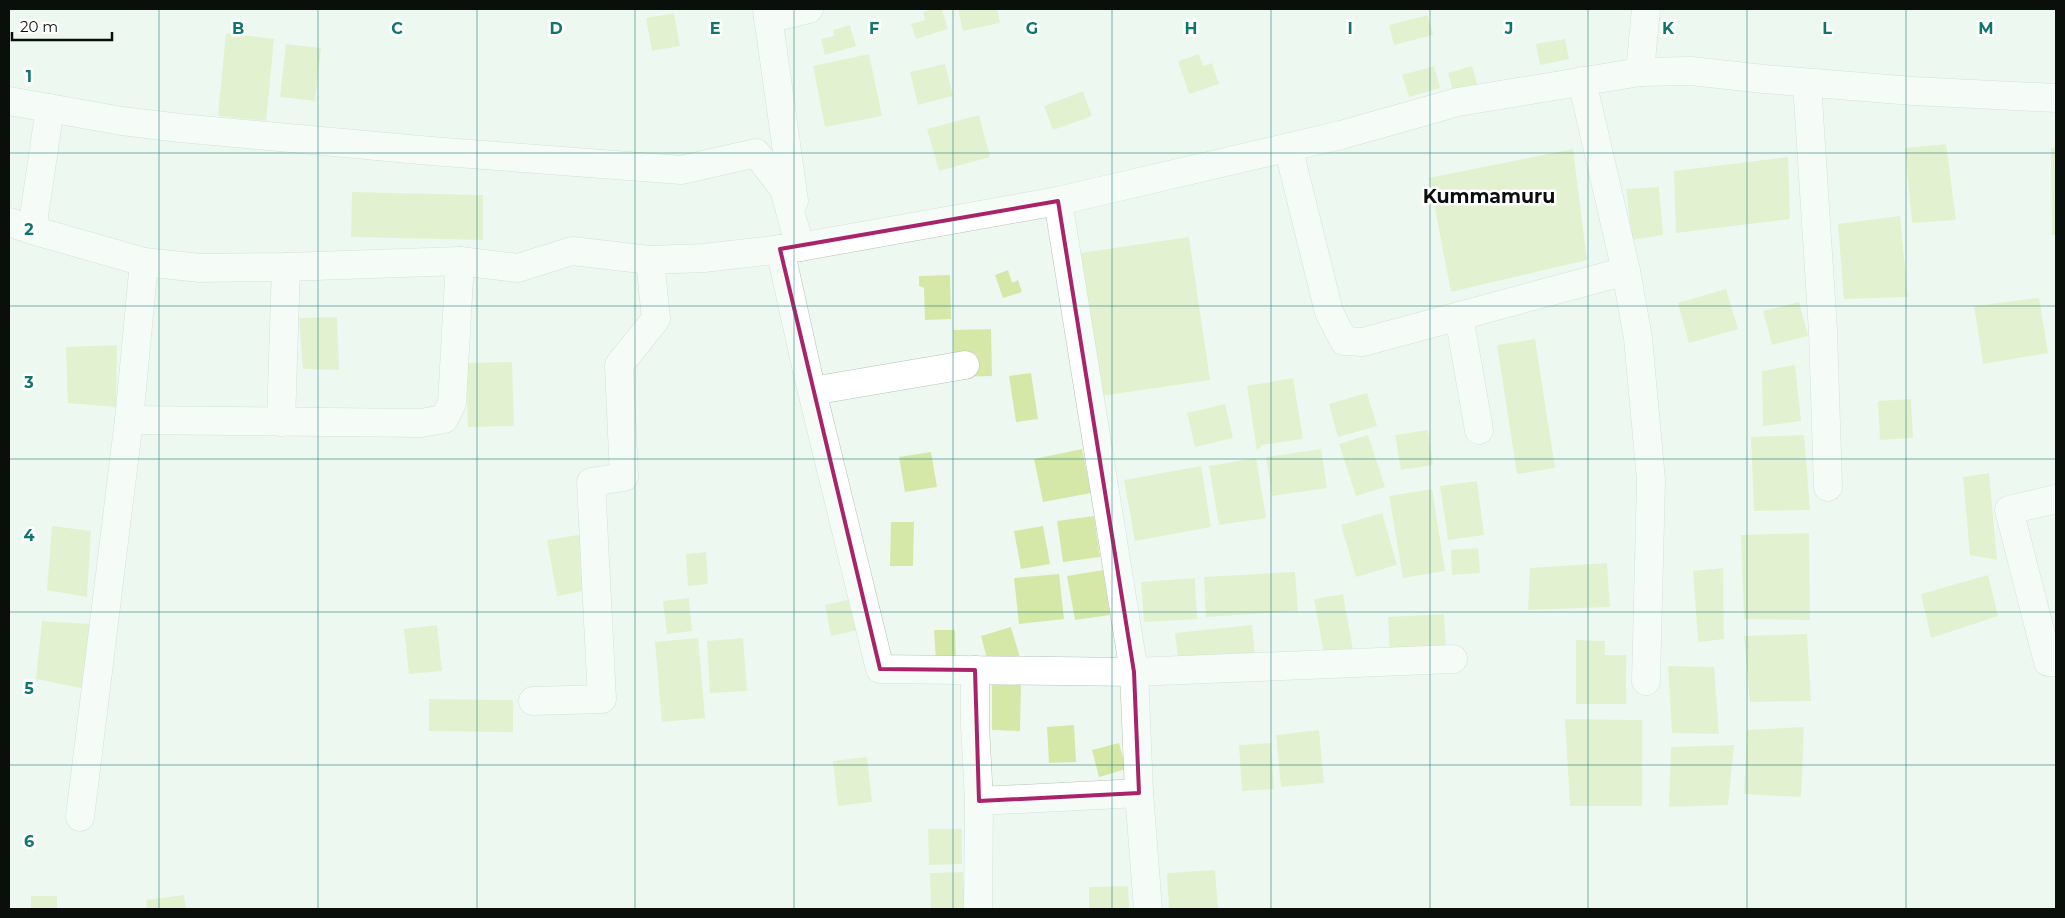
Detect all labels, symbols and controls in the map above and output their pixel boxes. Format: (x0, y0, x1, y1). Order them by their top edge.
scale bar (12, 10, 112, 42)
text: 20 m (20, 17, 58, 36)
text: B (232, 19, 244, 38)
text: C (391, 19, 403, 38)
text: D (549, 19, 563, 38)
text: E (710, 19, 720, 38)
text: F (869, 19, 879, 38)
text: G (1026, 19, 1038, 38)
text: H (1185, 19, 1197, 38)
text: I (1347, 19, 1353, 38)
text: J (1504, 19, 1513, 38)
text: K (1662, 19, 1675, 38)
text: L (1822, 19, 1832, 38)
text: M (1978, 19, 1994, 38)
text: 1 (26, 67, 32, 86)
district label: Kummamuru (1423, 185, 1555, 208)
text: 2 (24, 220, 34, 239)
text: 3 (23, 373, 34, 392)
text: 4 (23, 526, 35, 545)
text: 5 (24, 679, 34, 698)
text: 6 (24, 832, 34, 851)

